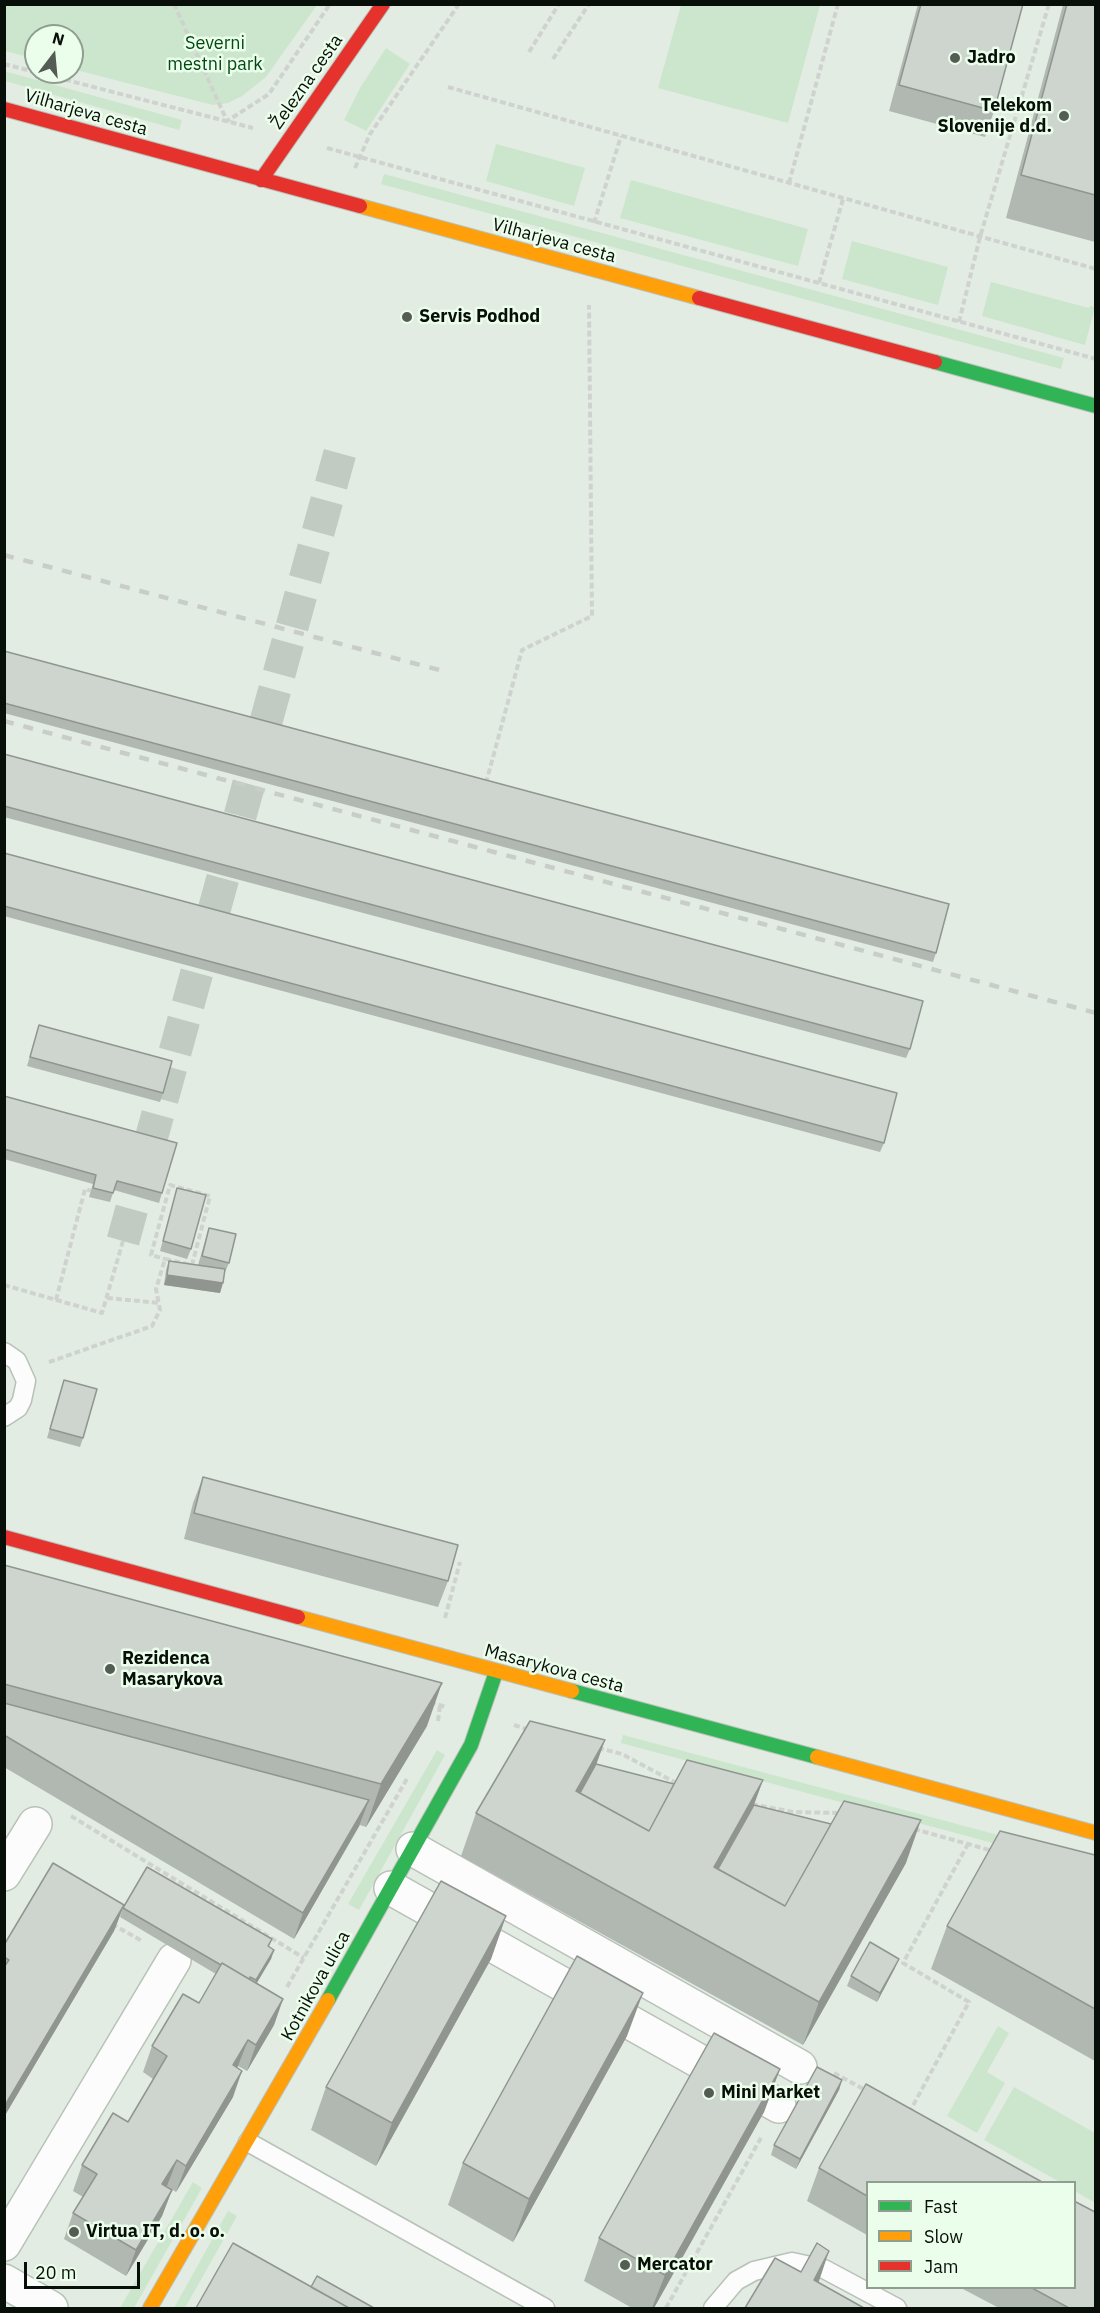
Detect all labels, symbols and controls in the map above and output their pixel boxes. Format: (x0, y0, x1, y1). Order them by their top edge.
north arrow (24, 24, 84, 84)
text: N (50, 27, 67, 50)
street label: Železna cesta (266, 30, 348, 134)
park label: Severni mestni park (167, 33, 263, 76)
place label: Jadro (967, 47, 1016, 69)
marker: Jadro (948, 51, 962, 65)
street label: Vilharjeva cesta (22, 85, 150, 141)
place label: Telekom Slovenije d.d. (937, 95, 1052, 138)
marker: Telekom Slovenije d.d. (1057, 109, 1071, 123)
street label: Vilharjeva cesta (490, 214, 618, 268)
place label: Servis Podhod (419, 306, 540, 328)
marker: Servis Podhod (400, 310, 414, 324)
street label: Masarykova cesta (482, 1640, 626, 1698)
place label: Rezidenca Masarykova (122, 1648, 223, 1690)
marker: Rezidenca Masarykova (103, 1662, 117, 1676)
street label: Kotnikova ulica (277, 1927, 355, 2045)
place label: Mini Market (721, 2082, 820, 2104)
marker: Mini Market (702, 2086, 716, 2100)
legend (866, 2181, 1076, 2289)
text: Fast (924, 2195, 958, 2218)
place label: Virtua IT, d. o. o. (86, 2221, 225, 2243)
marker: Virtua IT, d. o. o. (67, 2225, 81, 2239)
text: Slow (924, 2225, 963, 2248)
scale bar (27, 2250, 142, 2288)
place label: Mercator (637, 2254, 713, 2276)
text: Jam (924, 2255, 959, 2278)
marker: Mercator (618, 2258, 632, 2272)
text: 20 m (35, 2261, 77, 2284)

